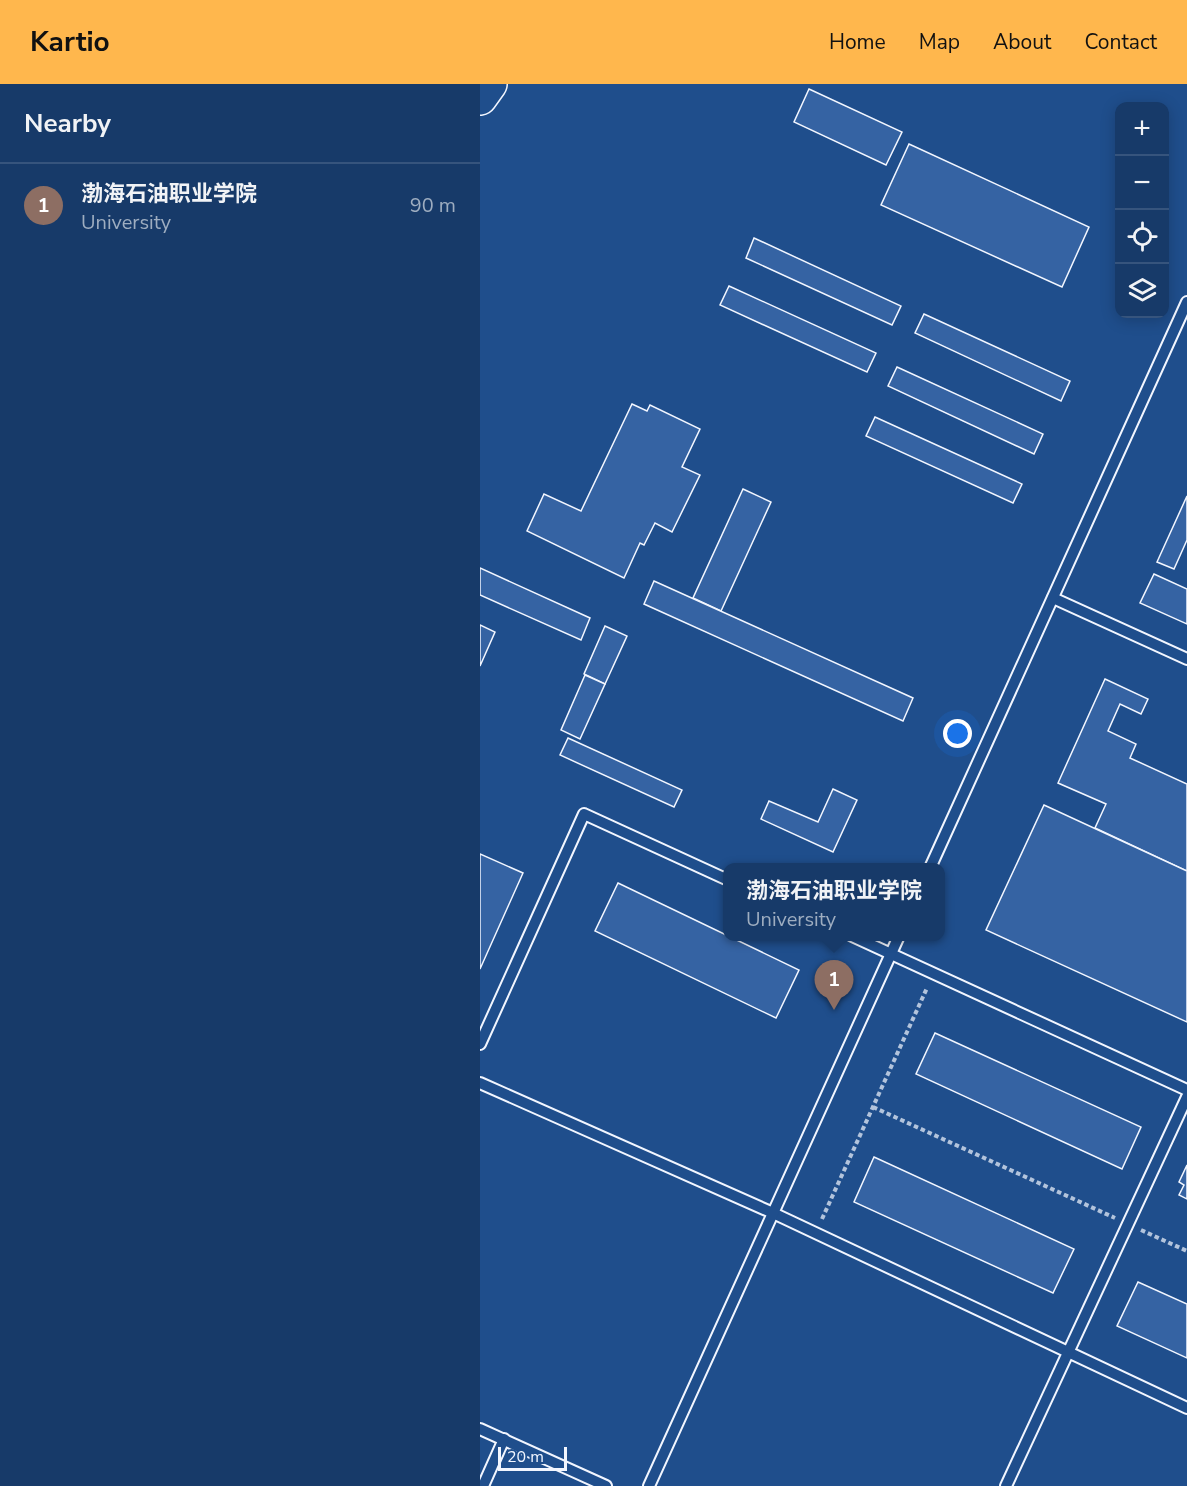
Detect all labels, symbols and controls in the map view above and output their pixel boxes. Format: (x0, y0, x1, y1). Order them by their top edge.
text: Kartio (30, 23, 110, 61)
text: Home (829, 28, 886, 56)
text: Map (919, 28, 960, 56)
text: About (993, 28, 1051, 56)
text: Contact (1084, 28, 1157, 56)
map controls (1115, 102, 1169, 318)
button: + (1115, 102, 1169, 156)
text: Nearby (24, 106, 111, 141)
button: − (1115, 156, 1169, 210)
text: 渤海石油职业学院 (81, 179, 257, 209)
text: 1 (38, 192, 50, 219)
text: 90 m (410, 192, 456, 219)
text: University (81, 209, 171, 236)
button: locate (1115, 210, 1169, 264)
button: layers (1115, 264, 1169, 318)
your location (943, 719, 972, 748)
popup (723, 863, 945, 941)
text: 渤海石油职业学院 (746, 876, 922, 906)
text: University (746, 906, 836, 933)
pin: 1 (814, 960, 854, 1010)
scale bar (498, 1444, 567, 1472)
text: 20 m (507, 1446, 544, 1468)

